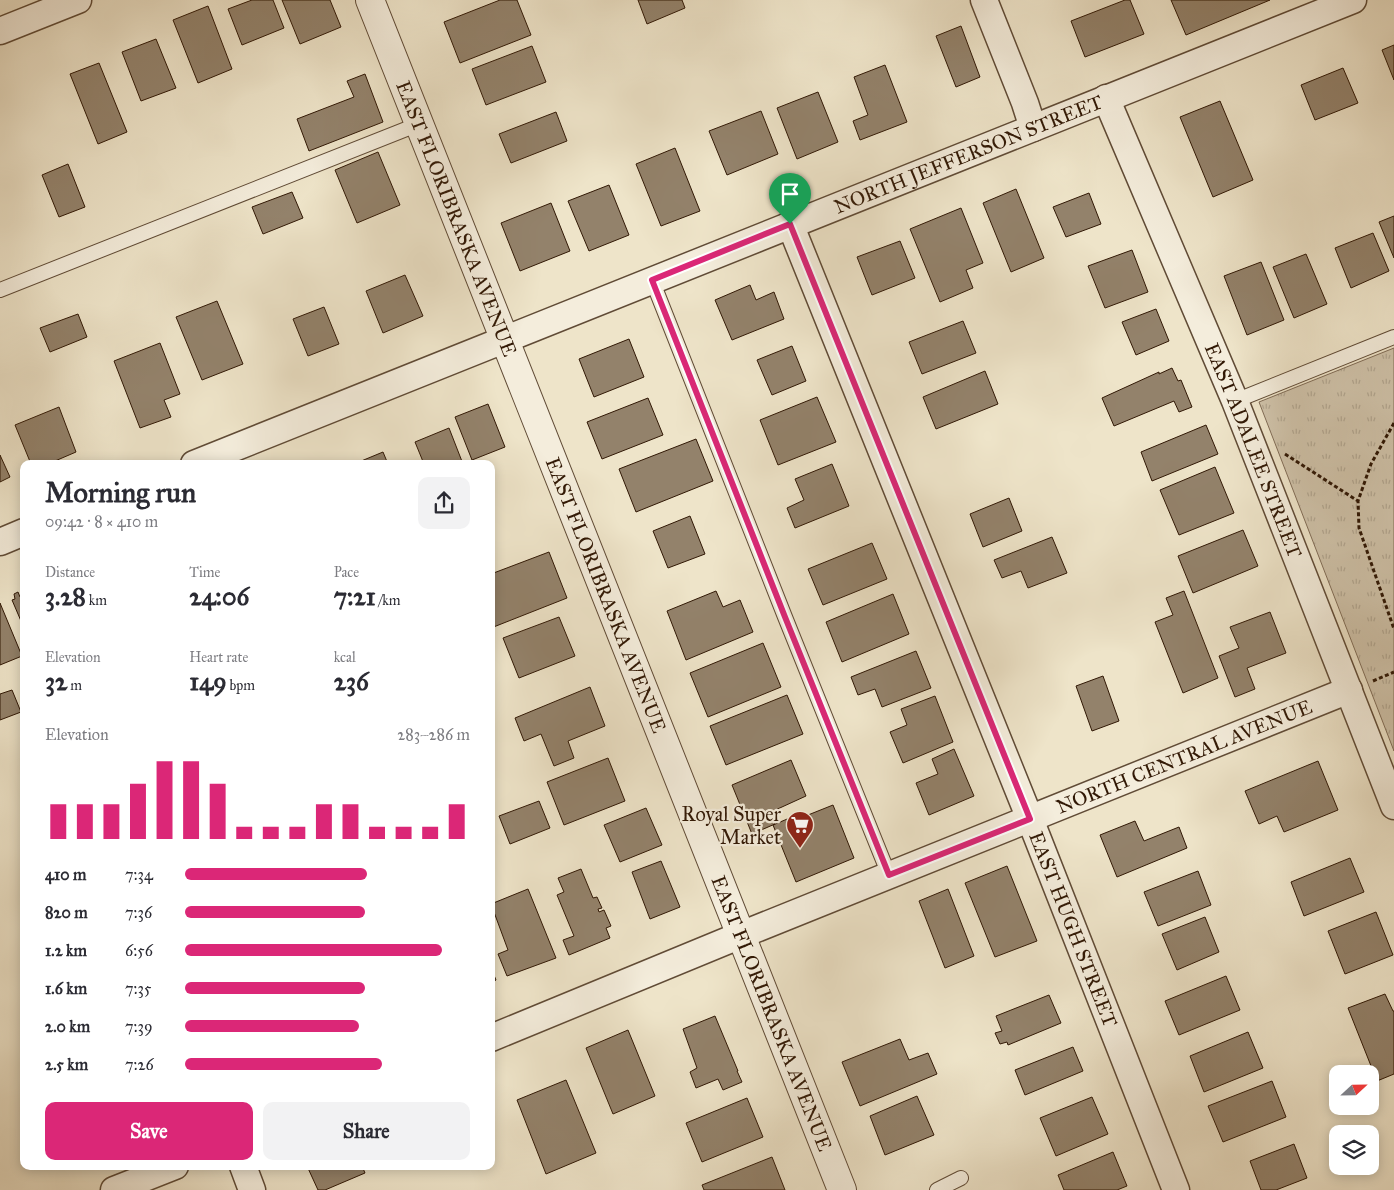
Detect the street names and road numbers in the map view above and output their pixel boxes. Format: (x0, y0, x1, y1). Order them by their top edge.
street label: EAST FLORIBRASKA AVENUE (391, 77, 522, 360)
street label: NORTH JEFFERSON STREET (830, 89, 1106, 219)
street label: EAST ADALEE STREET (1200, 339, 1307, 561)
street label: EAST FLORIBRASKA AVENUE (541, 454, 671, 736)
street label: NORTH CENTRAL AVENUE (1053, 694, 1315, 819)
street label: EAST HUGH STREET (1024, 828, 1123, 1031)
street label: EAST FLORIBRASKA AVENUE (706, 872, 837, 1154)

